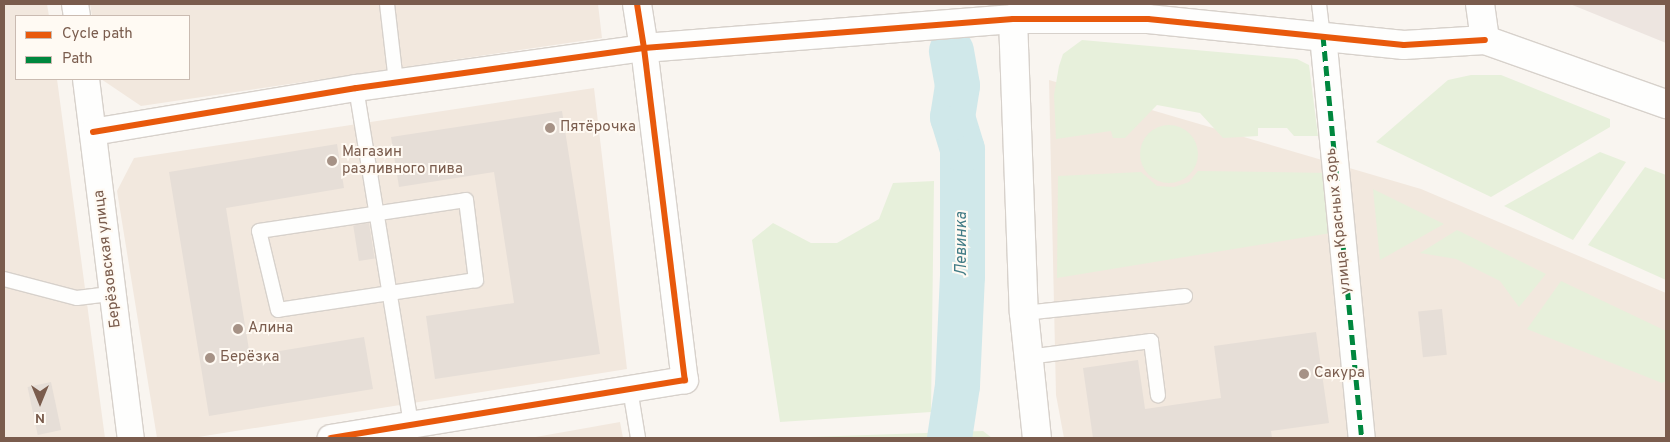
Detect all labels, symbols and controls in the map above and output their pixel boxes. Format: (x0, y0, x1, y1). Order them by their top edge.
legend (15, 15, 190, 80)
text: Cycle path (62, 25, 133, 44)
text: Path (62, 50, 93, 69)
place label: Пятёрочка (560, 119, 636, 137)
marker: Пятёрочка (544, 122, 556, 134)
place label: Магазин разливного пива (342, 143, 463, 178)
street label: улица Красных Зорь (1322, 147, 1356, 295)
marker: Магазин разливного пива (326, 155, 338, 167)
street label: Берёзовская улица (91, 189, 125, 329)
water label: Левинка (952, 212, 972, 276)
place label: Алина (248, 320, 293, 338)
marker: Алина (232, 323, 244, 335)
place label: Берёзка (220, 349, 279, 367)
marker: Берёзка (204, 352, 216, 364)
place label: Сакура (1314, 365, 1365, 383)
marker: Сакура (1298, 368, 1310, 380)
north arrow (15, 377, 65, 427)
text: N (35, 409, 45, 426)

